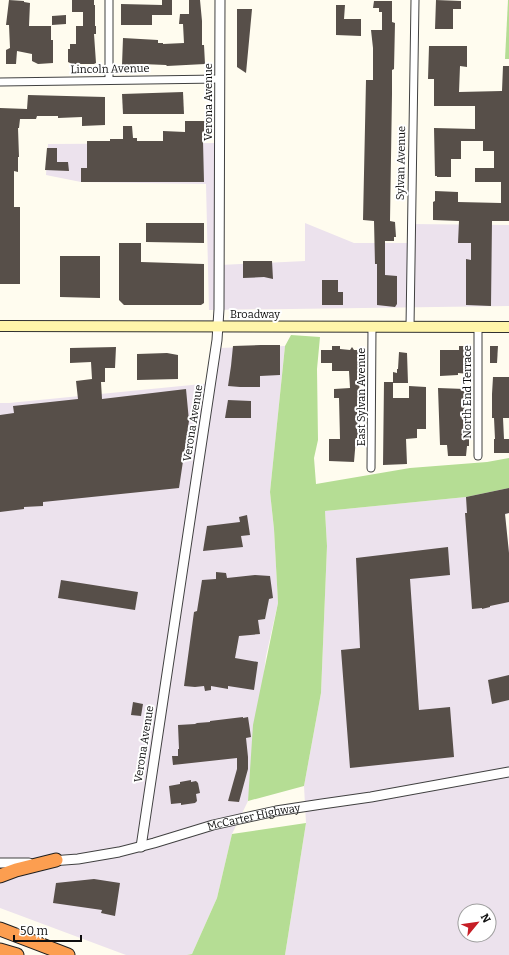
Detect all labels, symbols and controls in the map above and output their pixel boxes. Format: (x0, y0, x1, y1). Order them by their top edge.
street label: Lincoln Avenue (70, 62, 150, 76)
street label: Verona Avenue (202, 63, 215, 141)
street label: Sylvan Avenue (394, 126, 408, 200)
street label: Broadway (230, 308, 280, 321)
street label: North End Terrace (461, 345, 474, 439)
street label: East Sylvan Avenue (355, 348, 368, 446)
street label: Verona Avenue (181, 384, 205, 462)
street label: Verona Avenue (132, 705, 156, 783)
street label: McCarter Highway (205, 801, 301, 833)
north arrow (457, 903, 497, 943)
text: N (478, 912, 493, 926)
scale bar (14, 917, 81, 943)
text: 50 m (20, 924, 49, 938)

